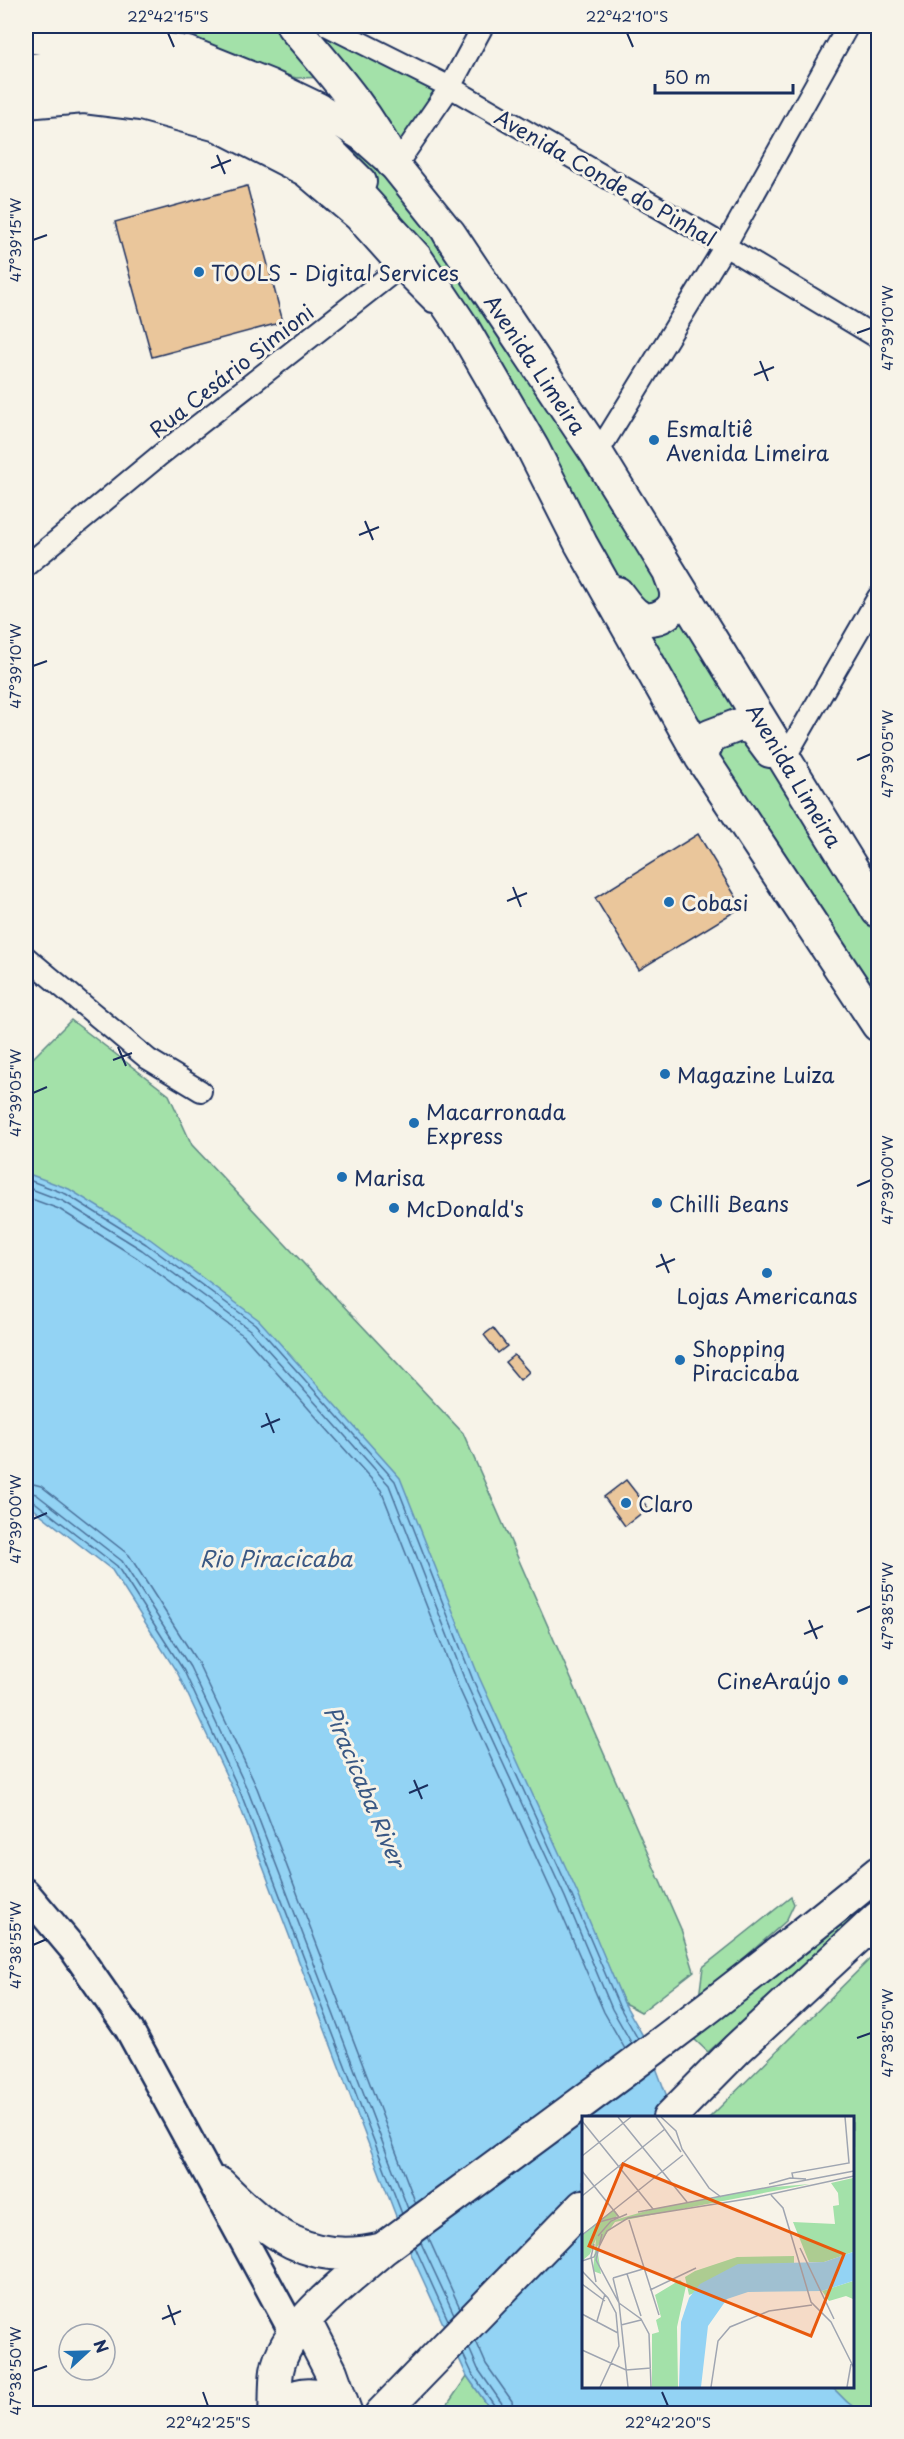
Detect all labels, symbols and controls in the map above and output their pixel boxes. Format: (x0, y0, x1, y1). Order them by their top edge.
text: 22°42'15"S (127, 4, 209, 27)
text: 22°42'10"S (586, 4, 668, 27)
scale bar (655, 57, 793, 95)
text: 50 m (664, 63, 711, 90)
street label: Avenida Conde do Pinhal (489, 100, 723, 254)
text: 47°39'15"W (3, 197, 26, 282)
place label: TOOLS - Digital Services (211, 256, 459, 288)
marker: TOOLS - Digital Services (192, 265, 206, 279)
text: 47°39'10"W (875, 285, 898, 371)
street label: Avenida Limeira (477, 287, 595, 441)
street label: Rua Cesário Simioni (142, 296, 320, 444)
place label: Esmaltiê Avenida Limeira (666, 412, 830, 468)
marker: Esmaltiê Avenida Limeira (647, 433, 661, 447)
text: 47°39'10"W (3, 623, 26, 709)
street label: Avenida Limeira (739, 697, 851, 854)
text: 47°39'05"W (875, 709, 898, 798)
place label: Cobasi (681, 886, 749, 918)
marker: Cobasi (662, 895, 676, 909)
text: 47°39'05"W (3, 1048, 26, 1137)
place label: Magazine Luiza (677, 1058, 835, 1090)
marker: Magazine Luiza (658, 1067, 672, 1081)
place label: Macarronada Express (426, 1095, 567, 1151)
marker: Macarronada Express (407, 1116, 421, 1130)
text: 47°39'00"W (875, 1135, 898, 1225)
place label: Marisa (354, 1161, 426, 1193)
marker: Marisa (335, 1170, 349, 1184)
place label: Chilli Beans (669, 1187, 789, 1219)
place label: McDonald's (406, 1192, 524, 1224)
marker: Chilli Beans (650, 1196, 664, 1210)
marker: McDonald's (387, 1201, 401, 1215)
marker: Lojas Americanas (760, 1266, 774, 1280)
place label: Lojas Americanas (677, 1279, 857, 1311)
place label: Shopping Piracicaba (692, 1332, 800, 1388)
marker: Shopping Piracicaba (673, 1353, 687, 1367)
text: 47°39'00"W (3, 1474, 26, 1564)
place label: Claro (638, 1487, 693, 1519)
marker: Claro (619, 1496, 633, 1510)
water label: Rio Piracicaba (200, 1541, 354, 1574)
text: 47°38'55"W (875, 1561, 898, 1650)
place label: CineAraújo (716, 1664, 831, 1696)
marker: CineAraújo (836, 1673, 850, 1687)
water label: Piracicaba River (317, 1700, 416, 1874)
text: 47°38'55"W (3, 1900, 26, 1989)
text: 47°38'50"W (875, 1988, 898, 2077)
inset map (582, 2116, 853, 2388)
north arrow (57, 2322, 117, 2382)
text: 47°38'50"W (3, 2326, 26, 2415)
text: N (88, 2336, 115, 2356)
text: 22°42'25"S (166, 2410, 250, 2433)
text: 22°42'20"S (625, 2410, 711, 2433)

